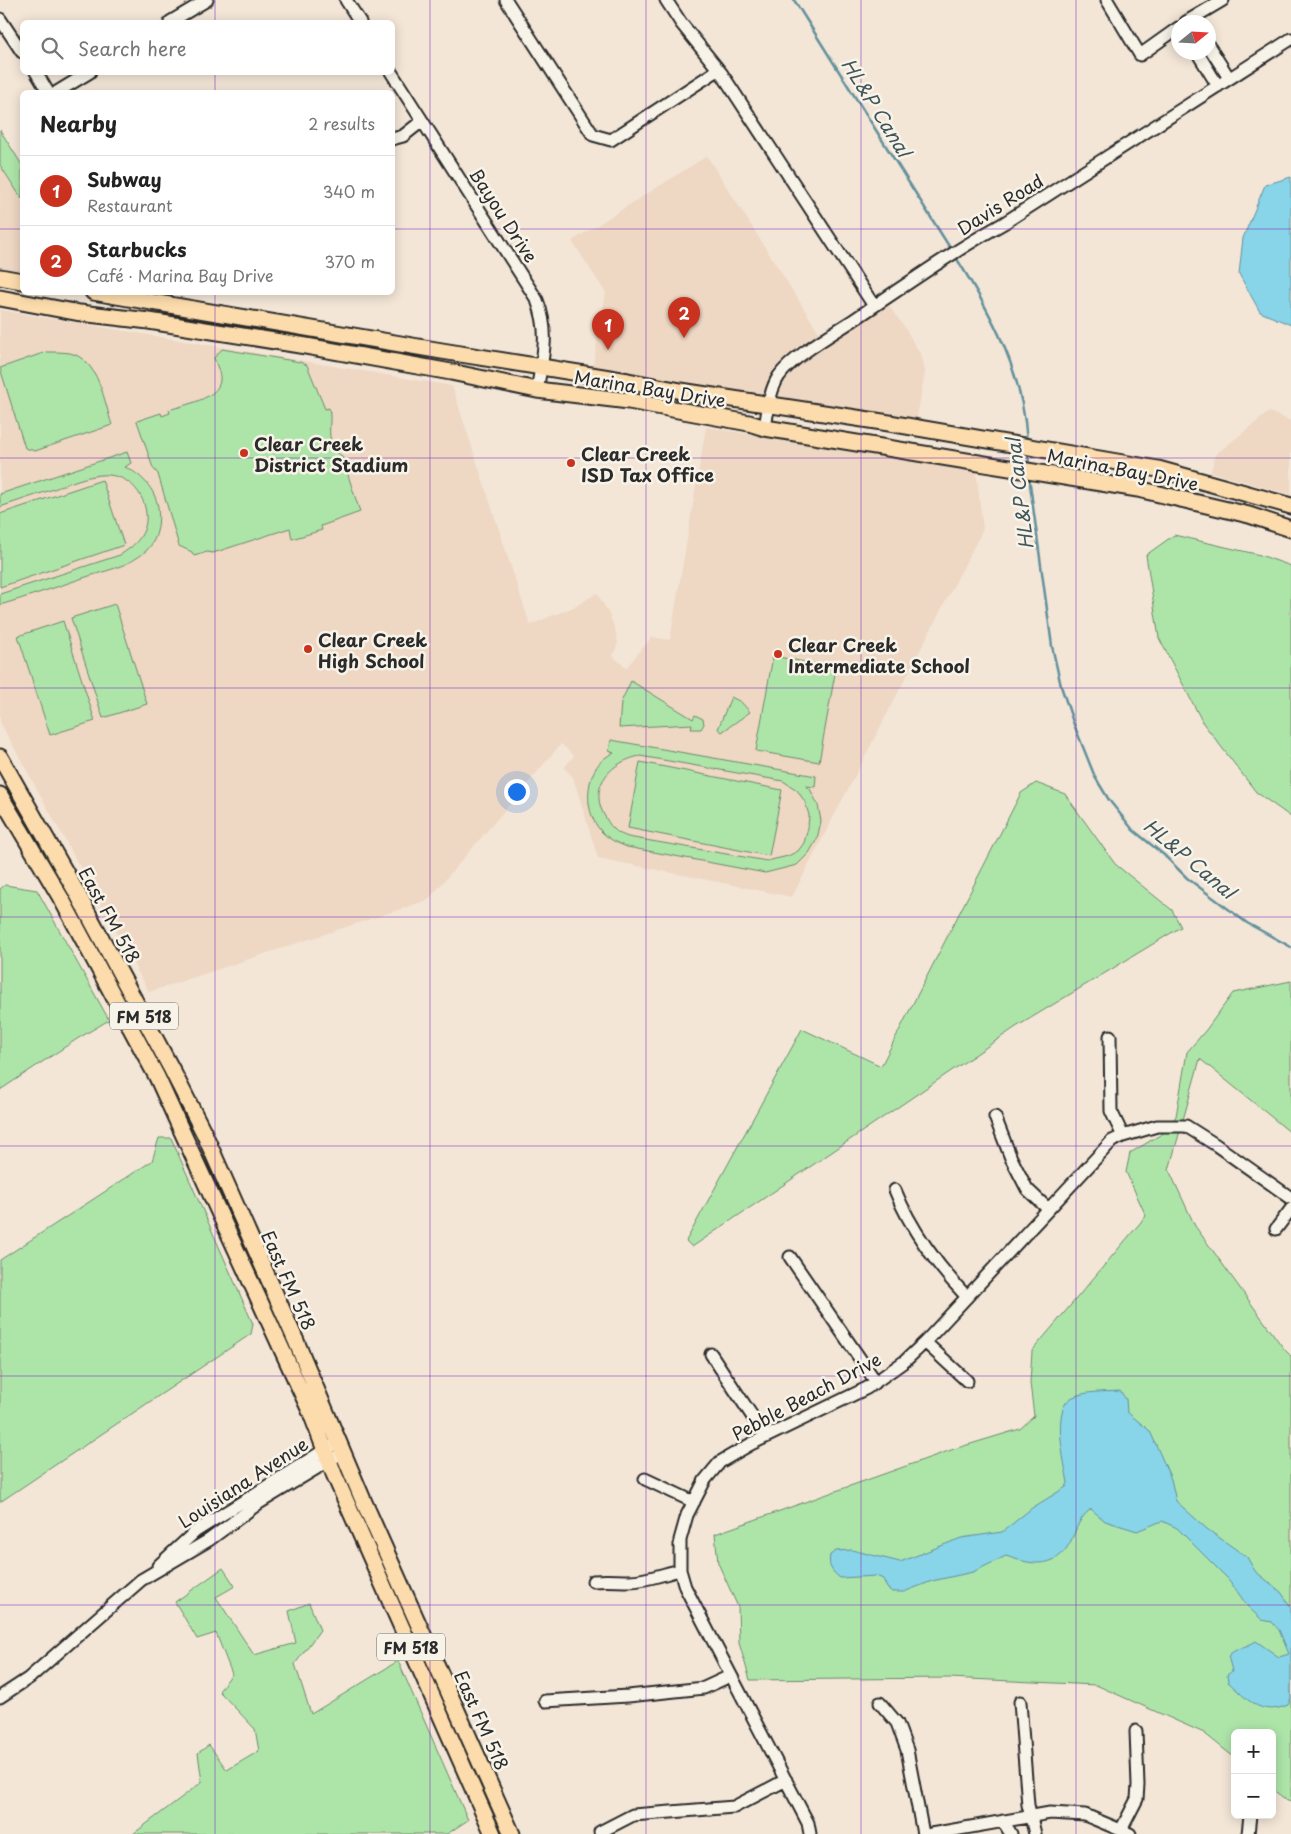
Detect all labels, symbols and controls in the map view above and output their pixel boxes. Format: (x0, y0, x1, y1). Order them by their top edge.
north arrow (1171, 15, 1216, 60)
search box (20, 20, 395, 75)
icon: search (38, 34, 66, 62)
text: Search here (78, 34, 187, 62)
water label: HL&P Canal (835, 52, 920, 164)
text: Nearby (40, 107, 117, 139)
text: 2 results (308, 111, 375, 135)
street label: Bayou Drive (463, 162, 545, 268)
text: Subway (87, 165, 161, 193)
street label: Davis Road (952, 167, 1048, 241)
text: 1 (52, 179, 60, 203)
text: 340 m (323, 179, 375, 203)
text: Restaurant (87, 193, 173, 217)
text: Starbucks (87, 235, 187, 263)
text: 2 (50, 249, 62, 273)
text: 370 m (325, 249, 375, 273)
text: Café · Marina Bay Drive (87, 263, 273, 287)
pin: 2 (668, 297, 700, 338)
pin: 1 (592, 309, 624, 350)
street label: Marina Bay Drive (572, 363, 728, 413)
place label: Clear Creek District Stadium (254, 430, 408, 478)
water label: HL&P Canal (998, 434, 1040, 551)
place label: Clear Creek ISD Tax Office (581, 440, 714, 488)
street label: Marina Bay Drive (1045, 441, 1201, 497)
marker: Clear Creek District Stadium (238, 447, 250, 459)
marker: Clear Creek ISD Tax Office (565, 457, 577, 469)
place label: Clear Creek High School (318, 626, 427, 674)
place label: Clear Creek Intermediate School (788, 631, 970, 679)
marker: Clear Creek High School (302, 643, 314, 655)
marker: Clear Creek Intermediate School (772, 648, 784, 660)
your location (504, 779, 530, 805)
water label: HL&P Canal (1138, 811, 1244, 906)
street label: East FM 518 (72, 862, 148, 968)
road number: FM 518 (110, 1002, 178, 1030)
street label: East FM 518 (255, 1226, 323, 1334)
street label: Pebble Beach Drive (727, 1345, 885, 1447)
street label: Louisiana Avenue (173, 1430, 313, 1534)
road number: FM 518 (377, 1634, 445, 1660)
street label: East FM 518 (448, 1666, 516, 1774)
map controls (1231, 1729, 1276, 1819)
button: + (1231, 1729, 1276, 1774)
button: − (1231, 1774, 1276, 1819)

